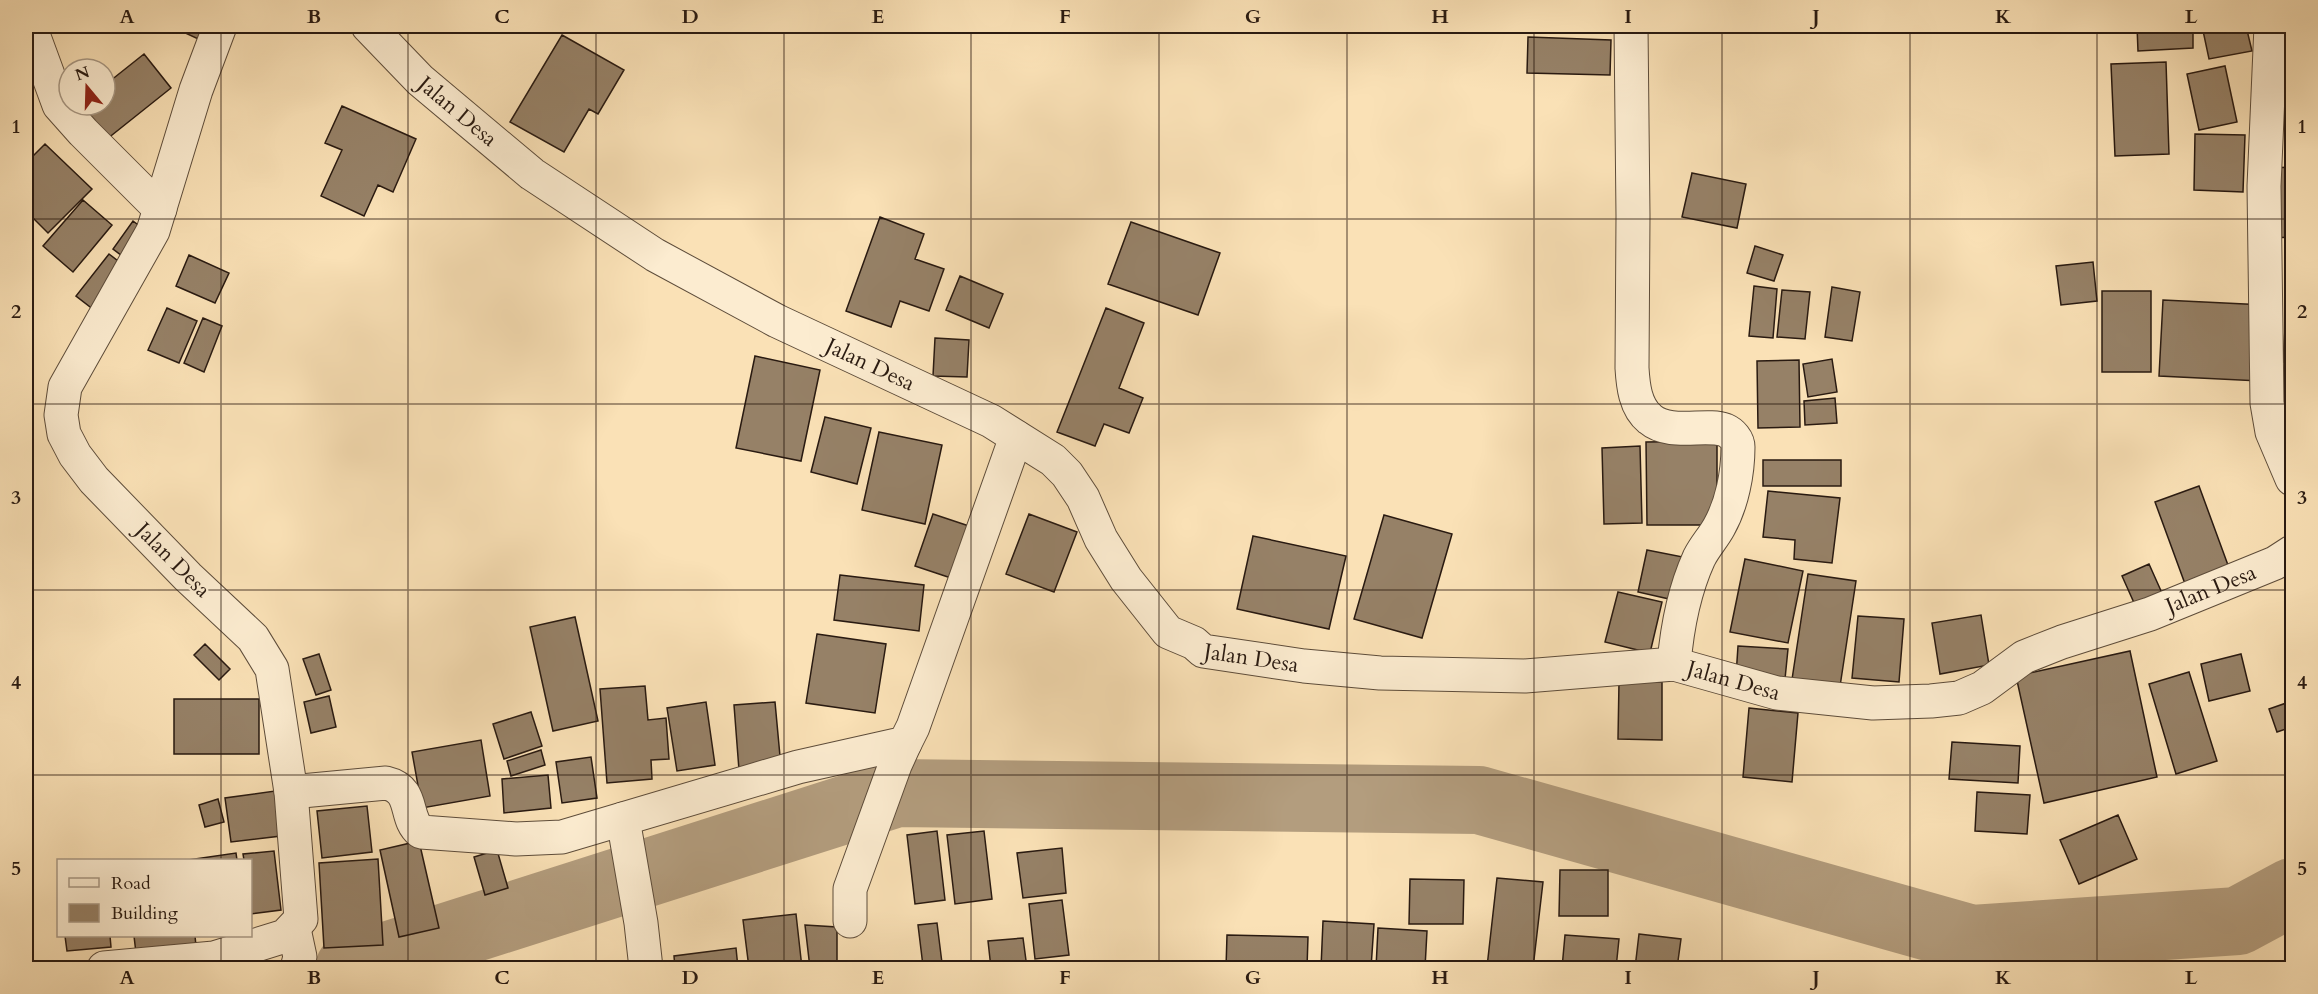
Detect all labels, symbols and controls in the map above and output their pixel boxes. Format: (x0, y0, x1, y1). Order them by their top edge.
text: A (119, 3, 135, 30)
text: B (307, 3, 321, 30)
text: C (494, 3, 510, 30)
text: D (681, 3, 699, 30)
text: E (872, 3, 884, 30)
text: F (1059, 3, 1071, 30)
text: G (1245, 3, 1261, 30)
text: H (1431, 3, 1449, 30)
text: I (1624, 3, 1632, 30)
text: J (1809, 3, 1820, 30)
text: K (1995, 3, 2012, 30)
text: L (2185, 3, 2198, 30)
north arrow (57, 57, 117, 117)
text: N (72, 61, 93, 86)
street label: Jalan Desa (409, 67, 504, 154)
text: 1 (11, 113, 21, 140)
text: 1 (2297, 113, 2307, 140)
text: 2 (11, 298, 21, 325)
text: 2 (2297, 298, 2307, 325)
street label: Jalan Desa (818, 330, 920, 398)
text: 3 (11, 484, 21, 511)
text: 3 (2297, 484, 2307, 511)
street label: Jalan Desa (127, 514, 218, 605)
street label: Jalan Desa (2158, 557, 2261, 622)
street label: Jalan Desa (1199, 636, 1301, 680)
street label: Jalan Desa (1681, 653, 1784, 708)
text: 4 (11, 669, 21, 696)
text: 4 (2297, 669, 2307, 696)
text: 5 (11, 855, 21, 882)
text: 5 (2297, 855, 2307, 882)
legend (57, 859, 252, 937)
text: Road (111, 871, 151, 896)
text: Building (111, 901, 179, 926)
text: A (119, 964, 135, 991)
text: B (307, 964, 321, 991)
text: C (494, 964, 510, 991)
text: D (681, 964, 699, 991)
text: E (872, 964, 884, 991)
text: F (1059, 964, 1071, 991)
text: G (1245, 964, 1261, 991)
text: H (1431, 964, 1449, 991)
text: I (1624, 964, 1632, 991)
text: J (1809, 964, 1820, 991)
text: K (1995, 964, 2012, 991)
text: L (2185, 964, 2198, 991)

